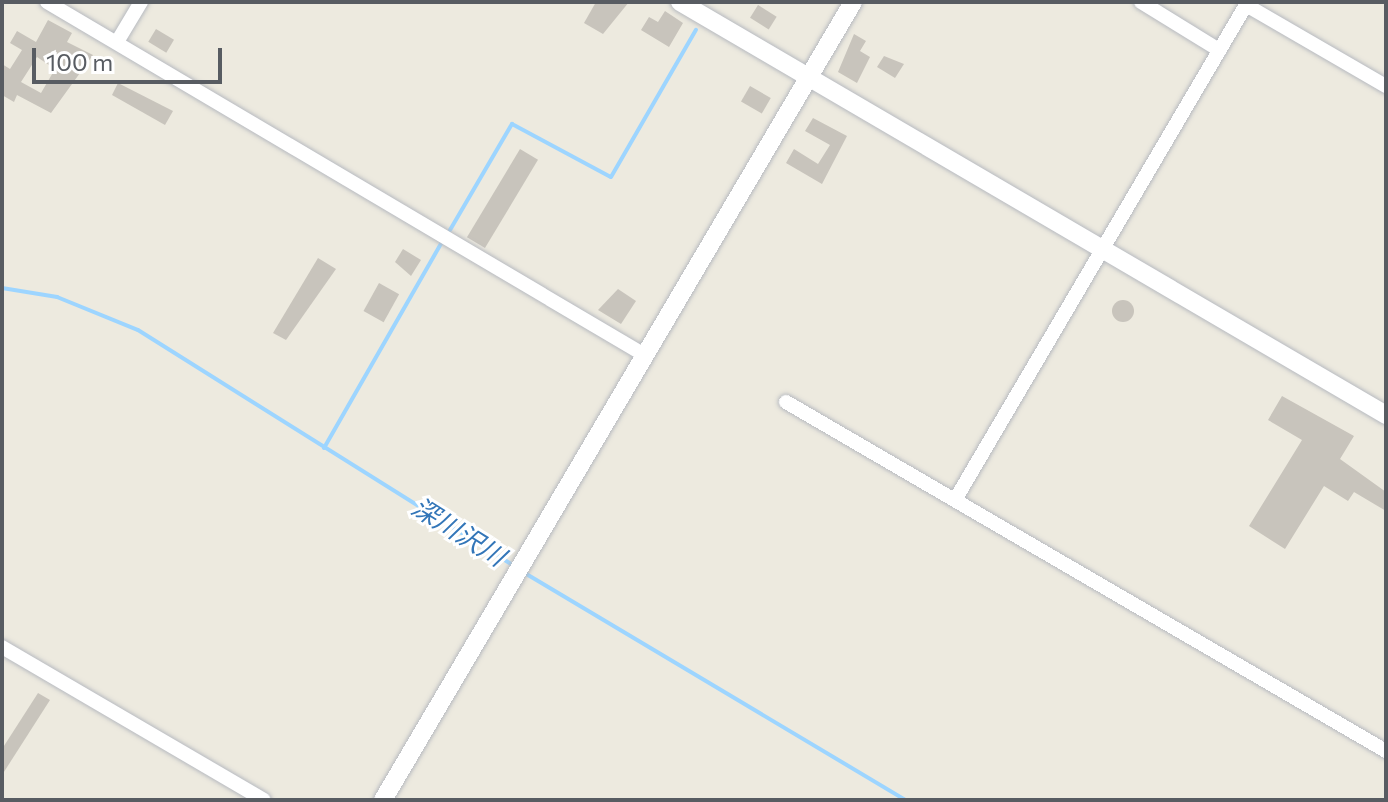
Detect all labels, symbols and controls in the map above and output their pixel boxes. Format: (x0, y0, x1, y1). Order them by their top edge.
scale bar (36, 32, 226, 82)
text: 100 m (46, 47, 113, 76)
water label: 深川沢川 (407, 490, 511, 572)

